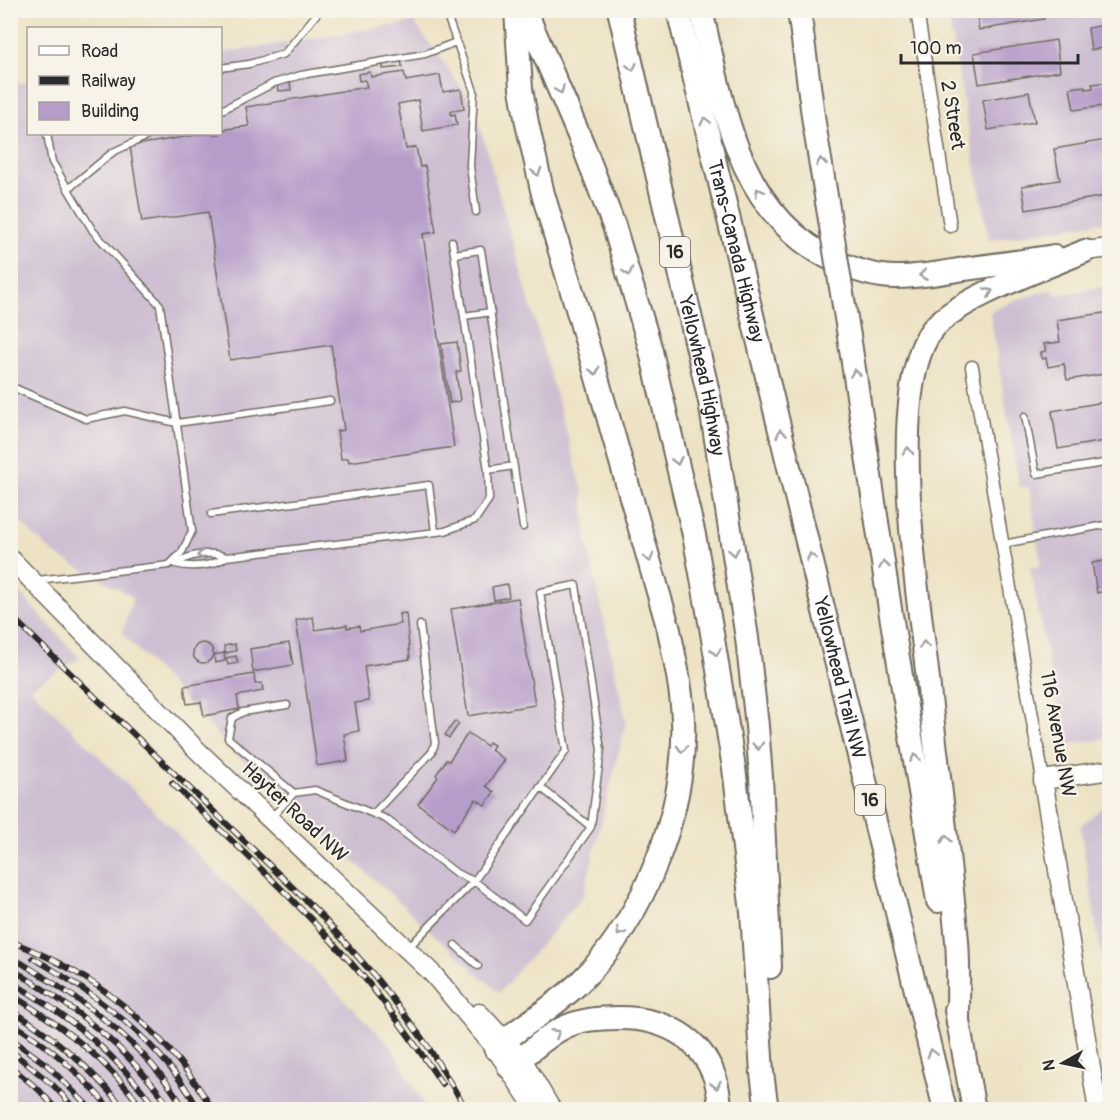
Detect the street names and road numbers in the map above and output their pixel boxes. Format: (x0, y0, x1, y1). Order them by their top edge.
street label: 2 Street (935, 79, 971, 152)
street label: Trans-Canada Highway (702, 157, 771, 345)
road number: 16 (660, 237, 690, 267)
street label: Yellowhead Highway (673, 292, 731, 458)
street label: Yellowhead Trail NW (808, 593, 872, 761)
street label: 116 Avenue NW (1035, 669, 1081, 799)
street label: Hayter Road NW (237, 756, 353, 868)
road number: 16 (855, 785, 885, 815)

